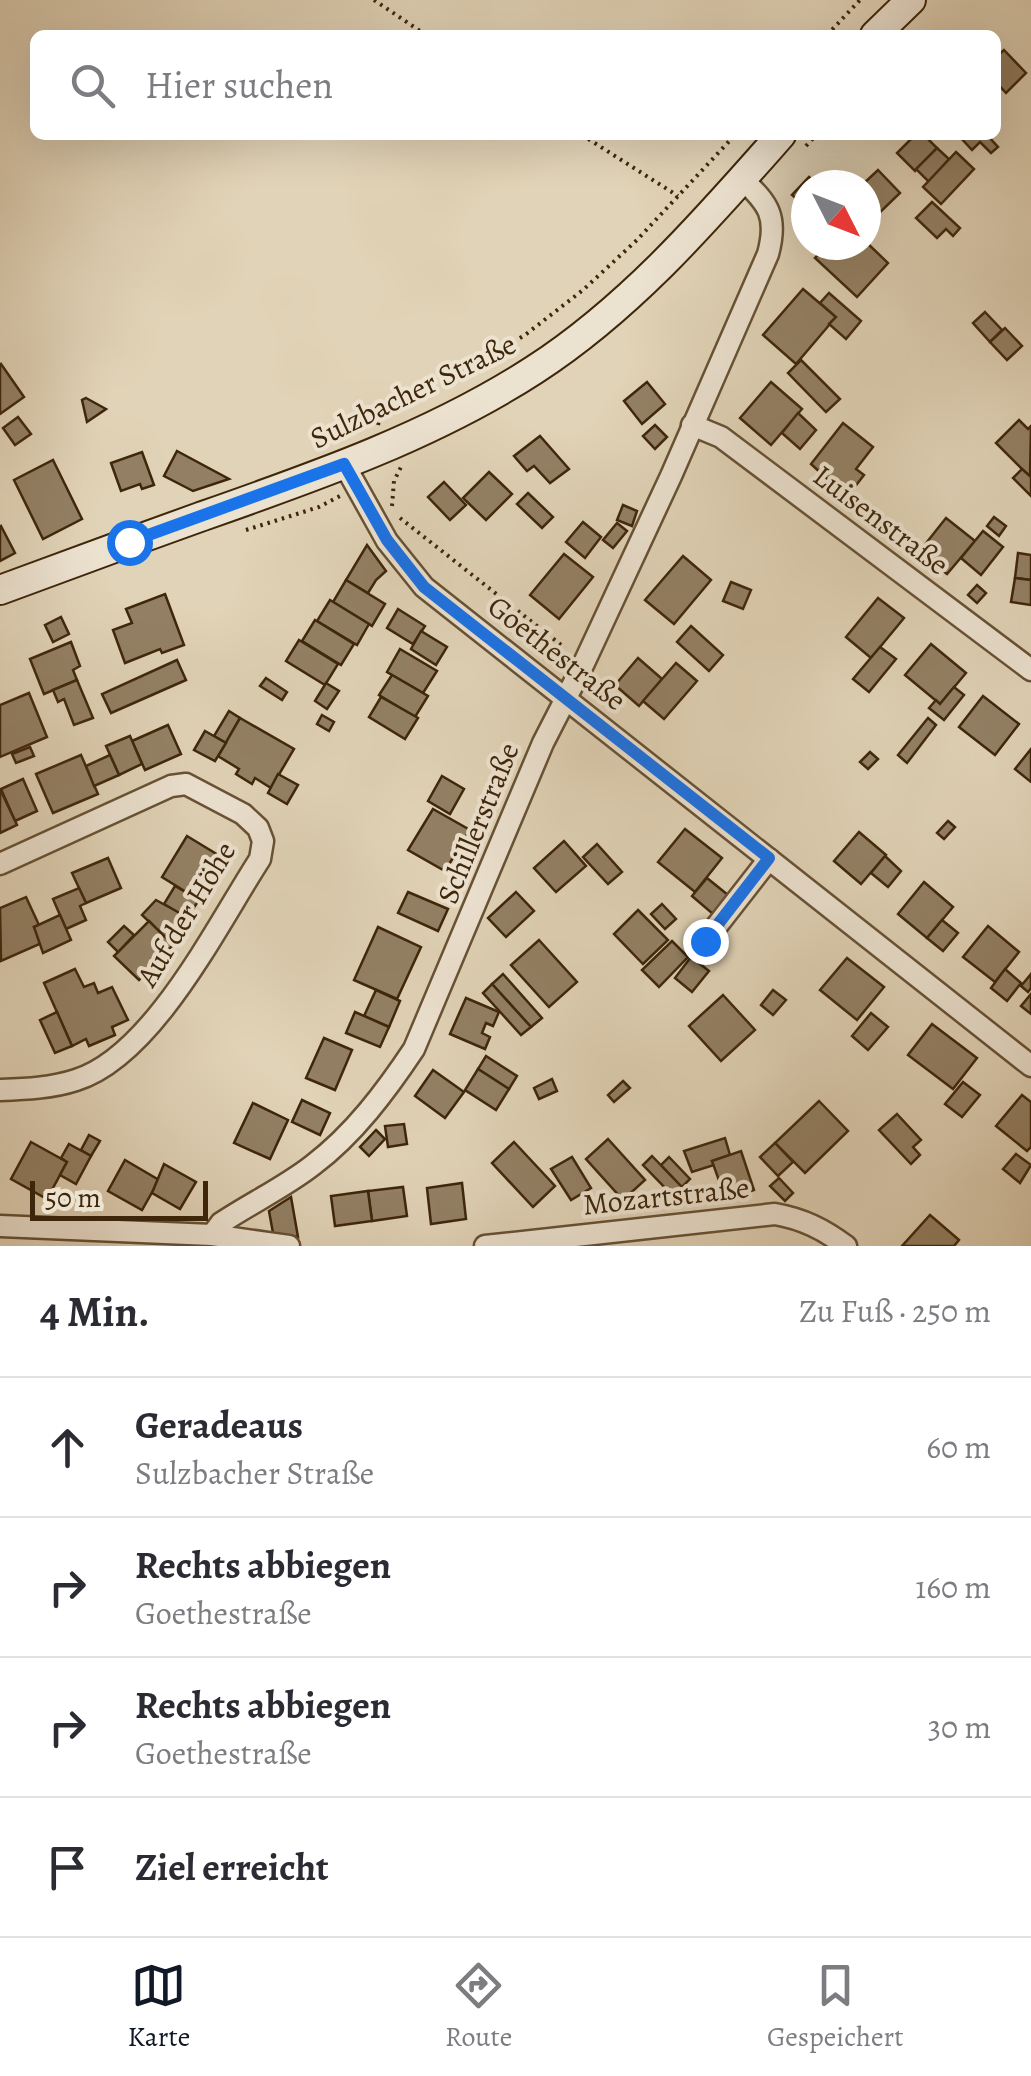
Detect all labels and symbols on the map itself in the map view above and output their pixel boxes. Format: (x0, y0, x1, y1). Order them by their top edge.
north arrow (791, 170, 881, 260)
street label: Sulzbacher Straße (303, 324, 523, 458)
street label: Luisenstraße (805, 456, 957, 584)
route start (107, 520, 153, 566)
street label: Goethestraße (479, 586, 635, 720)
street label: Schillerstraße (428, 737, 528, 909)
street label: Auf der Höhe (127, 834, 245, 995)
route end (683, 919, 729, 965)
street label: Mozartstraße (581, 1167, 751, 1225)
scale bar (30, 1176, 208, 1220)

